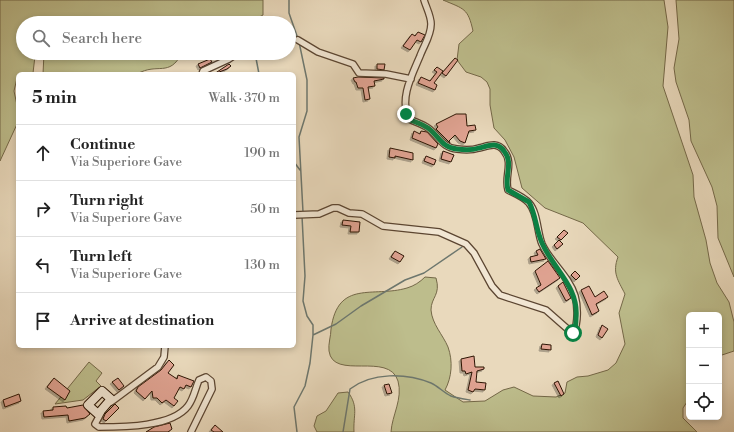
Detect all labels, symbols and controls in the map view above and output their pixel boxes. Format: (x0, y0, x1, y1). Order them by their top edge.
search box (16, 16, 296, 60)
icon: search (30, 27, 52, 49)
text: Search here (62, 29, 142, 48)
text: 5 min (32, 87, 77, 109)
text: Walk · 370 m (208, 90, 280, 106)
route end (397, 105, 415, 123)
text: Continue (70, 135, 135, 154)
icon: ahead (32, 142, 54, 164)
text: 190 m (244, 145, 280, 161)
text: Via Superiore Gave (70, 154, 182, 170)
text: Turn right (70, 191, 144, 210)
icon: right (32, 198, 54, 220)
text: 50 m (250, 201, 280, 217)
text: Via Superiore Gave (70, 210, 182, 226)
text: Turn left (70, 247, 132, 266)
icon: left (32, 254, 54, 276)
text: 130 m (245, 257, 280, 273)
text: Via Superiore Gave (70, 266, 182, 282)
icon: arrive (32, 310, 54, 332)
text: Arrive at destination (70, 311, 214, 330)
map controls (686, 312, 722, 420)
button: + (686, 312, 722, 348)
route start (564, 324, 582, 342)
button: − (686, 348, 722, 384)
button: locate (686, 384, 722, 420)

